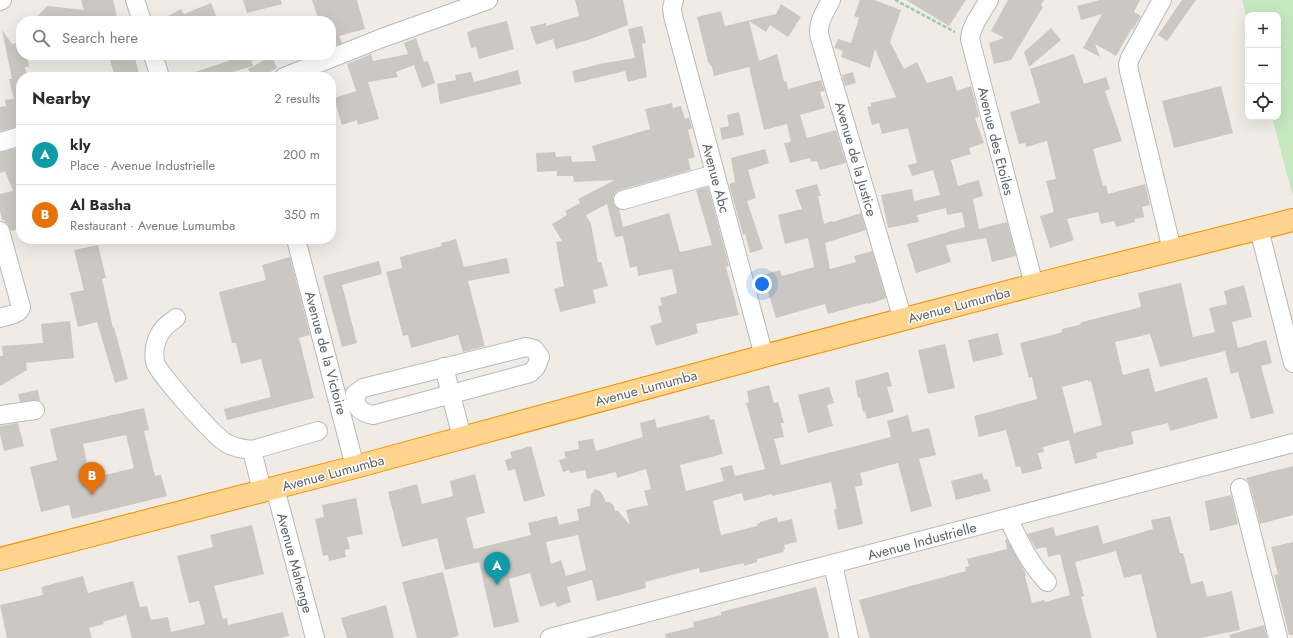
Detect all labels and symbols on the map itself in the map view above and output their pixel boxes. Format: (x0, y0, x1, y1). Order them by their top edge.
street label: Avenue des Etoiles (973, 85, 1019, 198)
street label: Avenue de la Justice (830, 99, 882, 219)
street label: Avenue Abc (697, 141, 735, 215)
your location (752, 274, 772, 294)
street label: Avenue Lumumba (906, 282, 1012, 328)
street label: Avenue de la Victoire (300, 289, 352, 417)
street label: Avenue Lumumba (593, 365, 699, 411)
street label: Avenue Lumumba (280, 450, 386, 496)
pin: B (79, 462, 105, 495)
street label: Avenue Mahenge (272, 511, 318, 615)
street label: Avenue Industrielle (865, 517, 979, 565)
pin: A (484, 552, 510, 585)

